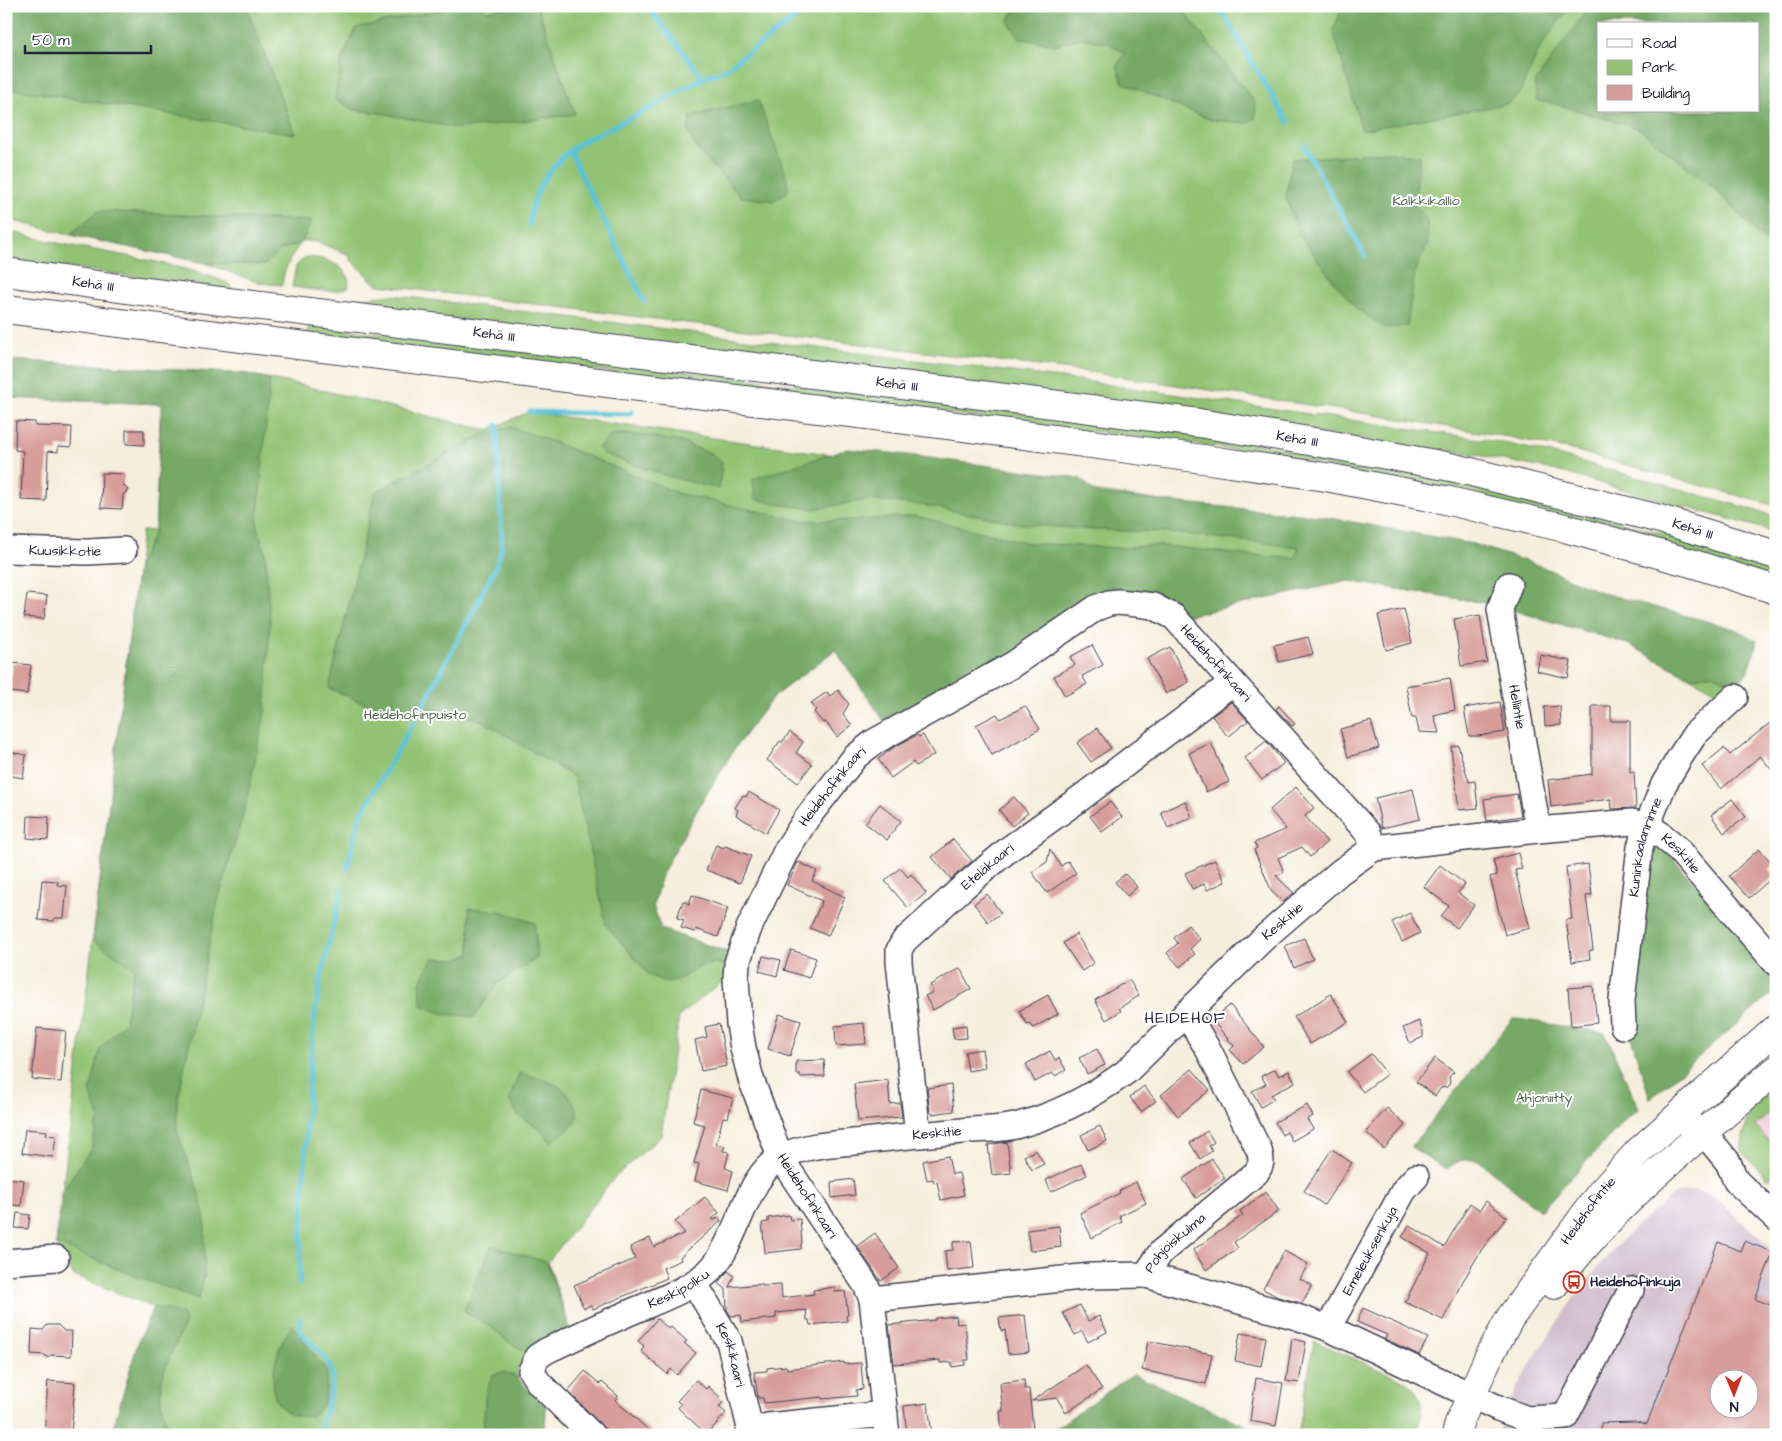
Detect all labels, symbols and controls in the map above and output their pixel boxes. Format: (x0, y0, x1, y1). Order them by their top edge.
scale bar (25, 22, 151, 54)
legend (1597, 22, 1760, 112)
text: 50 m (32, 30, 70, 51)
text: Road (1642, 33, 1677, 54)
text: Park (1642, 57, 1677, 78)
text: Building (1642, 83, 1690, 105)
park label: Kalkkikallio (1392, 191, 1460, 211)
street label: Kehä III (71, 271, 115, 297)
street label: Kehä III (472, 322, 516, 347)
street label: Kehä III (875, 372, 919, 397)
street label: Kehä III (1275, 426, 1320, 452)
street label: Kehä III (1670, 513, 1716, 545)
street label: Kuusikkotie (29, 541, 102, 562)
street label: Heidehofinkaari (1175, 620, 1256, 706)
street label: Hellintie (1503, 683, 1531, 731)
park label: Heidehofinpuisto (364, 705, 466, 725)
street label: Heidehofinkaari (794, 742, 870, 831)
street label: Kuninkaalanrinne (1624, 794, 1668, 898)
street label: Keskitie (1657, 829, 1705, 878)
street label: Eteläkaari (957, 839, 1018, 895)
street label: Keskitie (1258, 898, 1308, 945)
district label: HEIDEHOF (1145, 1007, 1225, 1029)
park label: Ahjoniitty (1516, 1088, 1573, 1108)
street label: Keskitie (911, 1121, 963, 1146)
street label: Heidehofinkaari (772, 1150, 842, 1242)
street label: Heidehofintie (1556, 1172, 1621, 1249)
street label: Emeleuksenkuja (1338, 1203, 1403, 1299)
street label: Pohjoiskulma (1140, 1209, 1210, 1277)
street label: Keskipolku (645, 1265, 714, 1314)
bus stop icon: Heidehofinkuja (1562, 1270, 1586, 1294)
place label: Heidehofinkuja (1590, 1272, 1681, 1292)
street label: Keskikaari (710, 1319, 750, 1389)
north arrow (1710, 1368, 1760, 1418)
text: N (1729, 1396, 1739, 1416)

